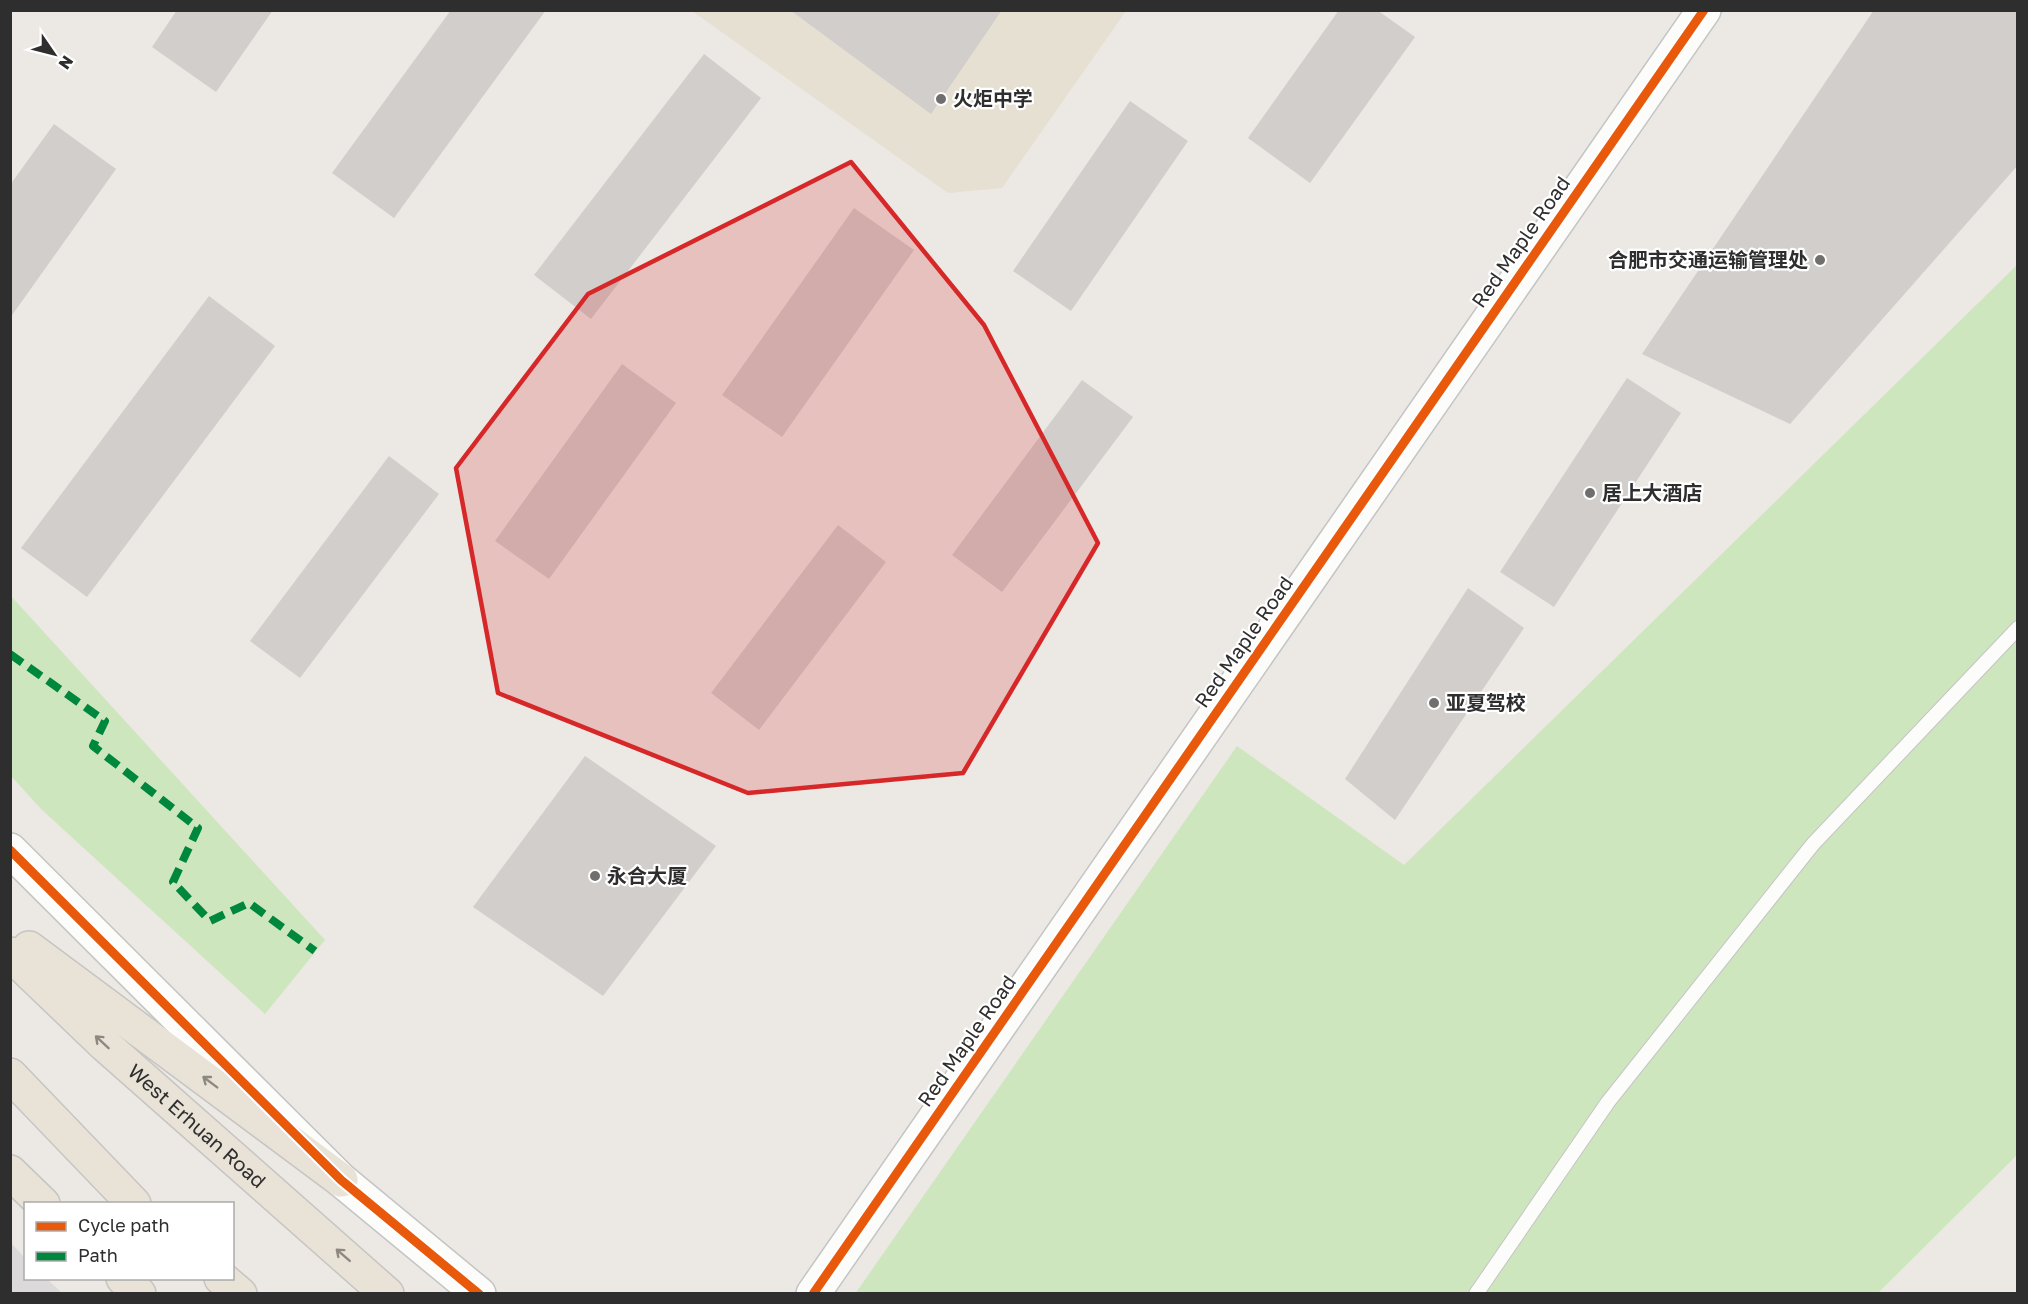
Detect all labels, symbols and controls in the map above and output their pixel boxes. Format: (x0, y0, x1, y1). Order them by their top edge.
north arrow (24, 24, 84, 84)
text: N (55, 52, 78, 73)
place label: 火炬中学 (953, 86, 1033, 110)
marker: 火炬中学 (934, 92, 948, 106)
street label: Red Maple Road (1466, 171, 1574, 312)
place label: 合肥市交通运输管理处 (1608, 247, 1808, 271)
marker: 合肥市交通运输管理处 (1813, 253, 1827, 267)
place label: 居上大酒店 (1602, 480, 1702, 504)
marker: 居上大酒店 (1583, 486, 1597, 500)
street label: Red Maple Road (1189, 571, 1297, 712)
place label: 亚夏驾校 (1446, 690, 1526, 714)
marker: 亚夏驾校 (1427, 696, 1441, 710)
place label: 永合大厦 (607, 863, 687, 887)
marker: 永合大厦 (588, 869, 602, 883)
street label: Red Maple Road (912, 970, 1020, 1111)
one-way arrow (95, 1035, 110, 1050)
street label: West Erhuan Road (124, 1058, 271, 1192)
one-way arrow (202, 1076, 218, 1089)
legend (24, 1202, 234, 1280)
text: Cycle path (78, 1214, 170, 1236)
text: Path (78, 1244, 118, 1266)
one-way arrow (336, 1248, 351, 1262)

